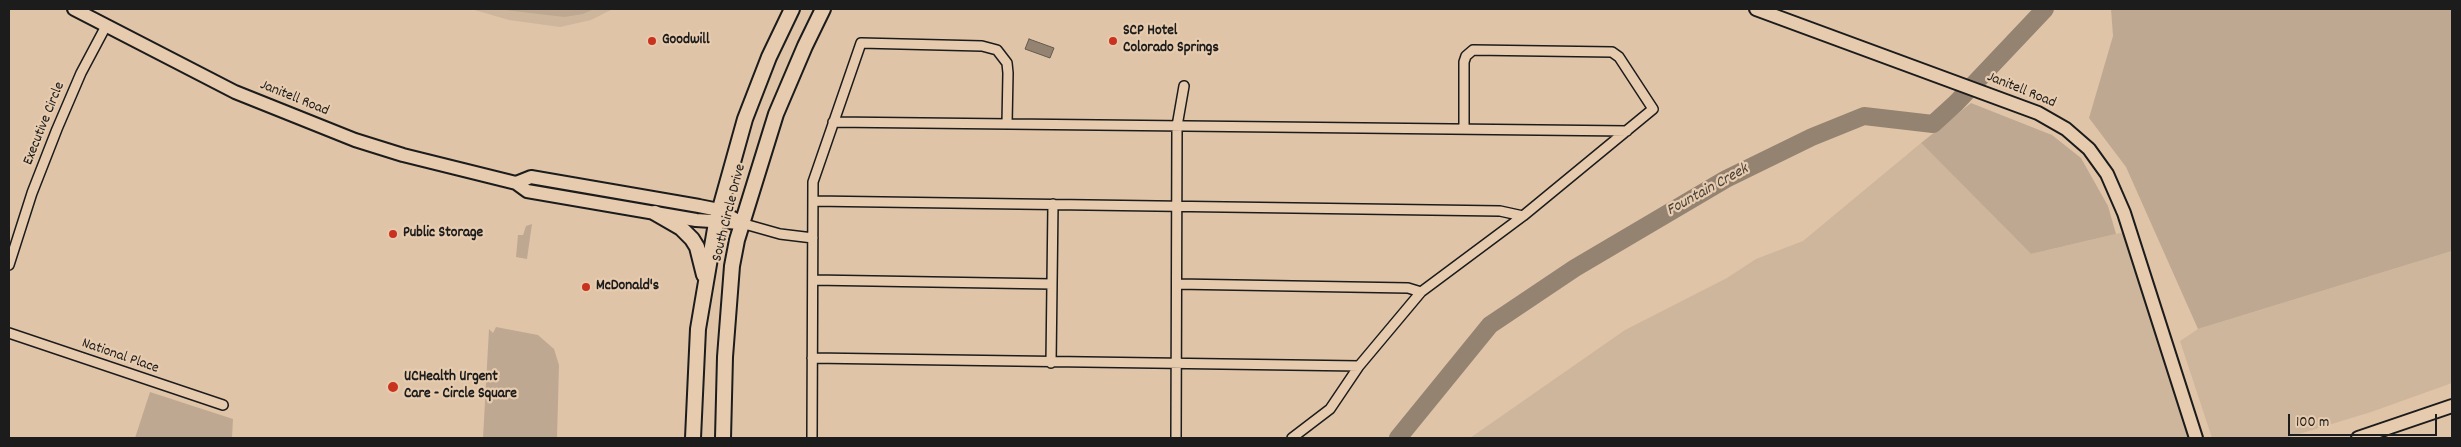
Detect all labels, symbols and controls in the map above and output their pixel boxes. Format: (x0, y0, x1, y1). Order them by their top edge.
place label: SCP Hotel Colorado Springs (1123, 23, 1219, 58)
place label: Goodwill (662, 32, 710, 50)
marker: Goodwill (646, 35, 658, 47)
marker: SCP Hotel Colorado Springs (1107, 35, 1119, 47)
street label: Janitell Road (1984, 69, 2058, 113)
street label: Janitell Road (257, 77, 331, 121)
street label: Executive Circle (20, 80, 70, 168)
water label: Fountain Creek (1664, 161, 1752, 221)
street label: South Circle Drive (709, 162, 751, 264)
place label: Public Storage (403, 225, 483, 243)
marker: Public Storage (387, 228, 399, 240)
place label: McDonald's (596, 278, 659, 296)
marker: McDonald's (580, 281, 592, 293)
street label: National Place (79, 335, 161, 379)
place label: UCHealth Urgent Care - Circle Square (404, 369, 517, 404)
marker: UCHealth Urgent Care - Circle Square (386, 380, 400, 394)
scale bar (2291, 404, 2440, 436)
text: 100 m (2296, 412, 2329, 434)

